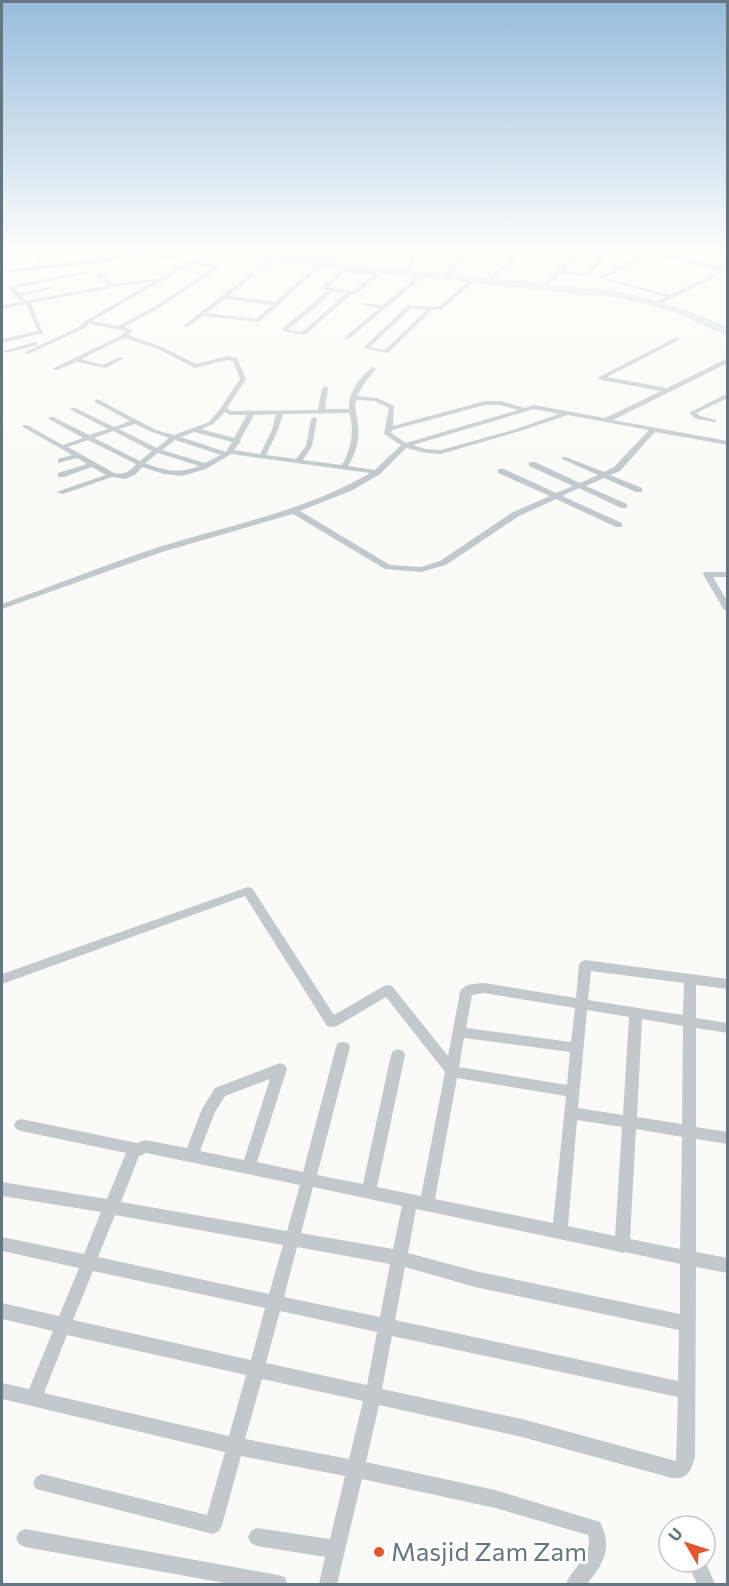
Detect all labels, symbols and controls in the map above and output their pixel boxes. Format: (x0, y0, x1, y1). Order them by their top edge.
north arrow (657, 1514, 717, 1574)
text: U (664, 1524, 686, 1545)
place label: Masjid Zam Zam (391, 1535, 587, 1566)
marker: Masjid Zam Zam (372, 1545, 386, 1559)

